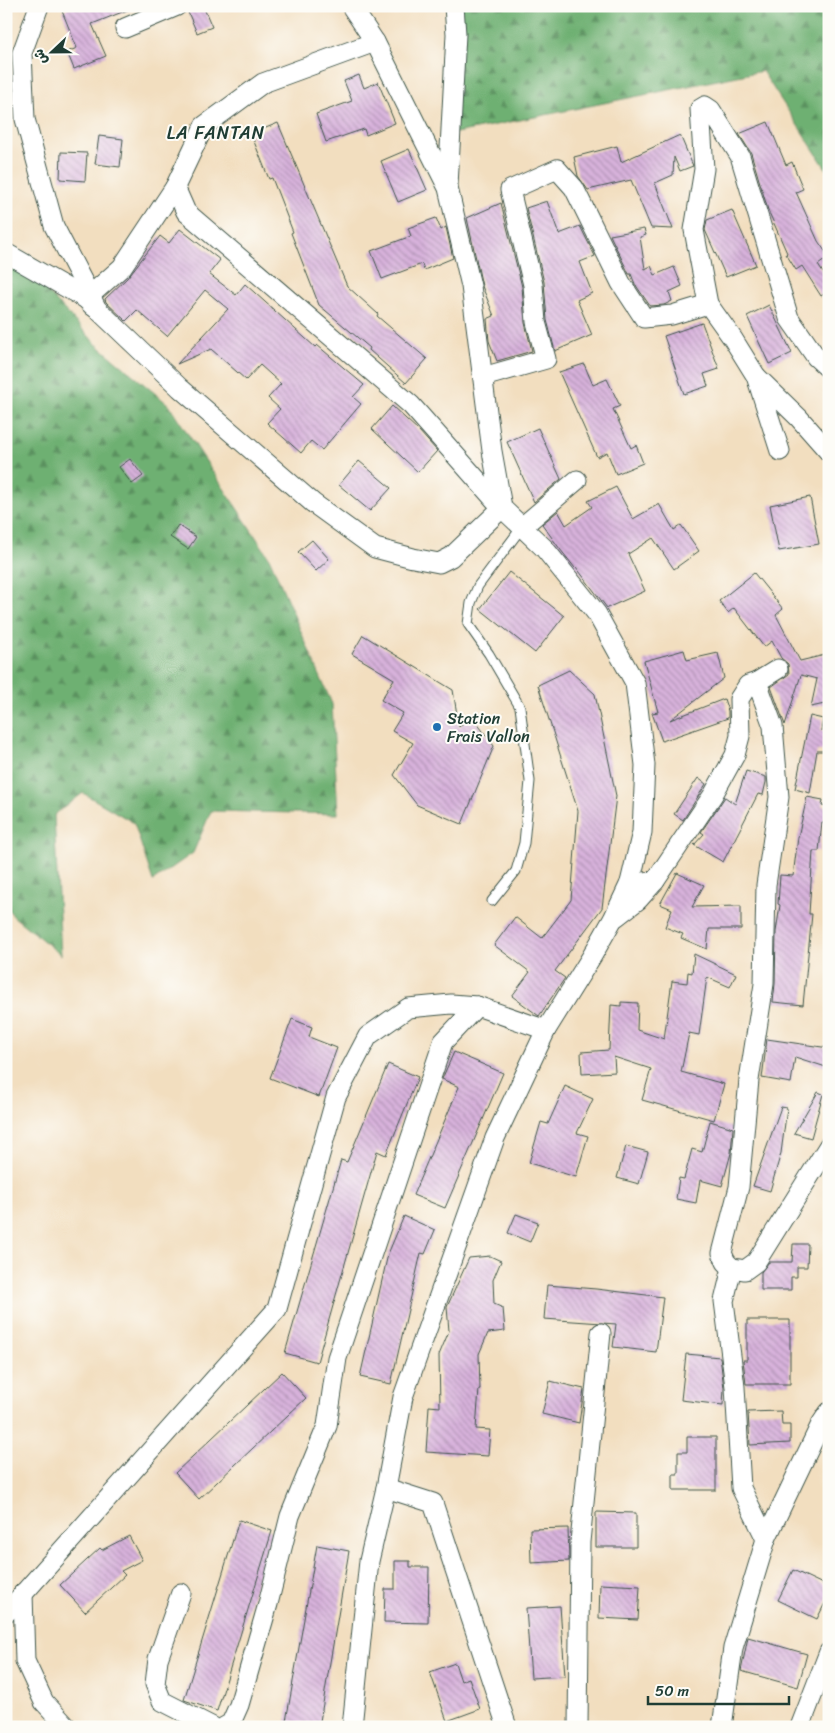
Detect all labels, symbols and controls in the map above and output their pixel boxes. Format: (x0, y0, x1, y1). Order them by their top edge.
north arrow (28, 28, 78, 78)
text: ش (26, 45, 55, 69)
district label: LA FANTAN (167, 117, 265, 149)
place label: Station Frais Vallon (447, 704, 530, 751)
marker: Station Frais Vallon (431, 721, 443, 733)
scale bar (648, 1673, 789, 1705)
text: 50 m (655, 1678, 690, 1704)

